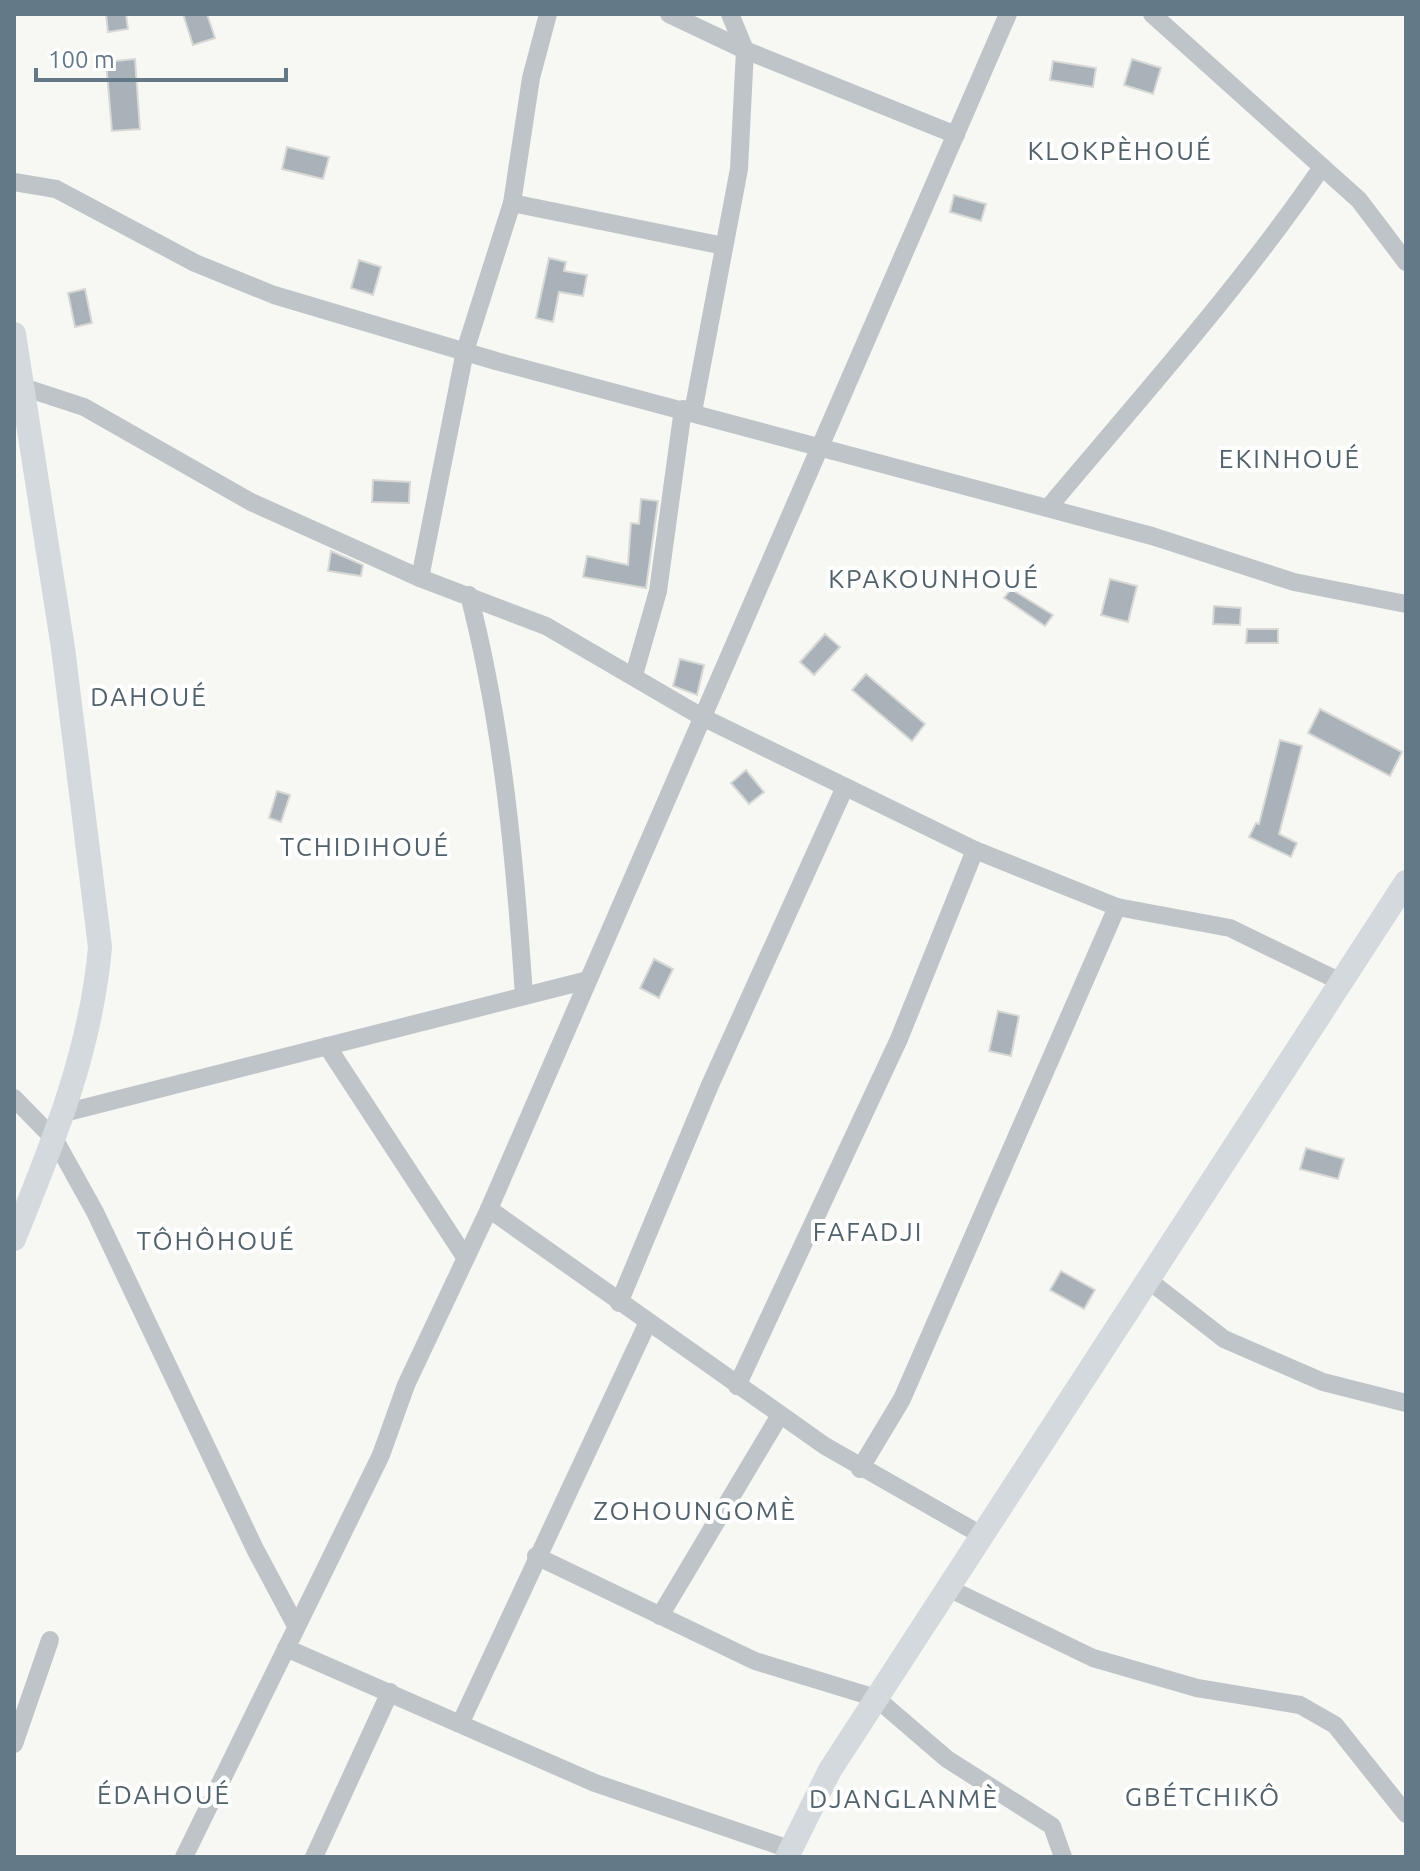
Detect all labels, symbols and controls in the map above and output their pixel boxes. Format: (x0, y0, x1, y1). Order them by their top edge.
scale bar (36, 32, 286, 82)
text: 100 m (48, 46, 115, 73)
district label: KLOKPÈHOUÉ (1027, 135, 1213, 165)
district label: EKINHOUÉ (1219, 443, 1361, 473)
district label: KPAKOUNHOUÉ (828, 563, 1040, 593)
district label: DAHOUÉ (90, 681, 208, 711)
district label: TCHIDIHOUÉ (280, 831, 450, 861)
district label: FAFADJI (813, 1217, 923, 1246)
district label: TÔHÔHOUÉ (136, 1225, 296, 1255)
district label: ZOHOUNGOMÈ (593, 1495, 797, 1525)
district label: ÉDAHOUÉ (97, 1779, 231, 1809)
district label: GBÉTCHIKÔ (1125, 1781, 1281, 1811)
district label: DJANGLANMÈ (809, 1783, 999, 1813)

